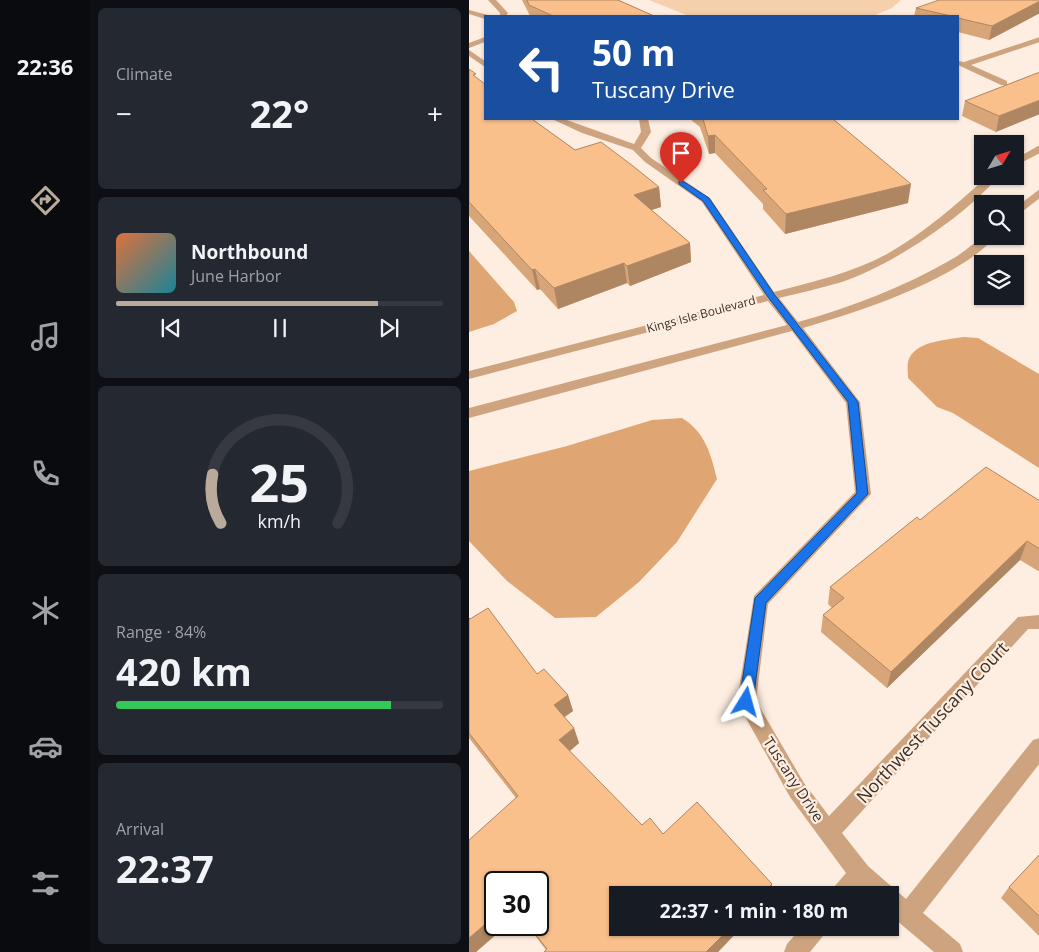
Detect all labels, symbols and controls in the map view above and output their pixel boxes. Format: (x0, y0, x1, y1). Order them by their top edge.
text: 50 m (592, 29, 675, 76)
icon: left (509, 35, 574, 100)
text: 22:36 (17, 51, 73, 81)
text: Climate (116, 63, 173, 85)
text: Tuscany Drive (592, 74, 735, 104)
text: 22° (250, 87, 309, 139)
text: − (116, 94, 132, 132)
text: + (427, 94, 443, 132)
pin (660, 132, 702, 183)
north arrow (974, 135, 1024, 185)
map controls (974, 135, 1024, 305)
icon: arrive (667, 139, 695, 167)
icon: directions (28, 183, 63, 218)
button: search (974, 195, 1024, 245)
text: Northbound (191, 239, 308, 265)
button: layers (974, 255, 1024, 305)
text: June Harbor (191, 265, 281, 287)
street label: Kings Isle Boulevard (645, 291, 757, 337)
icon: previous (157, 314, 185, 342)
icon: pause (266, 314, 294, 342)
icon: next (375, 314, 403, 342)
icon: music (28, 319, 63, 354)
text: 25 (250, 446, 309, 517)
icon: phone (28, 456, 63, 491)
text: km/h (258, 509, 301, 533)
icon: climate (28, 593, 63, 628)
text: Range · 84% (116, 621, 206, 643)
street label: Northwest Tuscany Court (851, 636, 1013, 808)
text: 420 km (116, 645, 252, 697)
position arrow (719, 675, 771, 727)
icon: car (28, 729, 63, 764)
street label: Tuscany Drive (759, 733, 829, 825)
text: Arrival (116, 818, 164, 840)
text: 22:37 (116, 842, 214, 894)
icon: filters (28, 866, 63, 901)
speed limit sign: 30 (484, 871, 549, 936)
text: 22:37 · 1 min · 180 m (660, 898, 848, 924)

